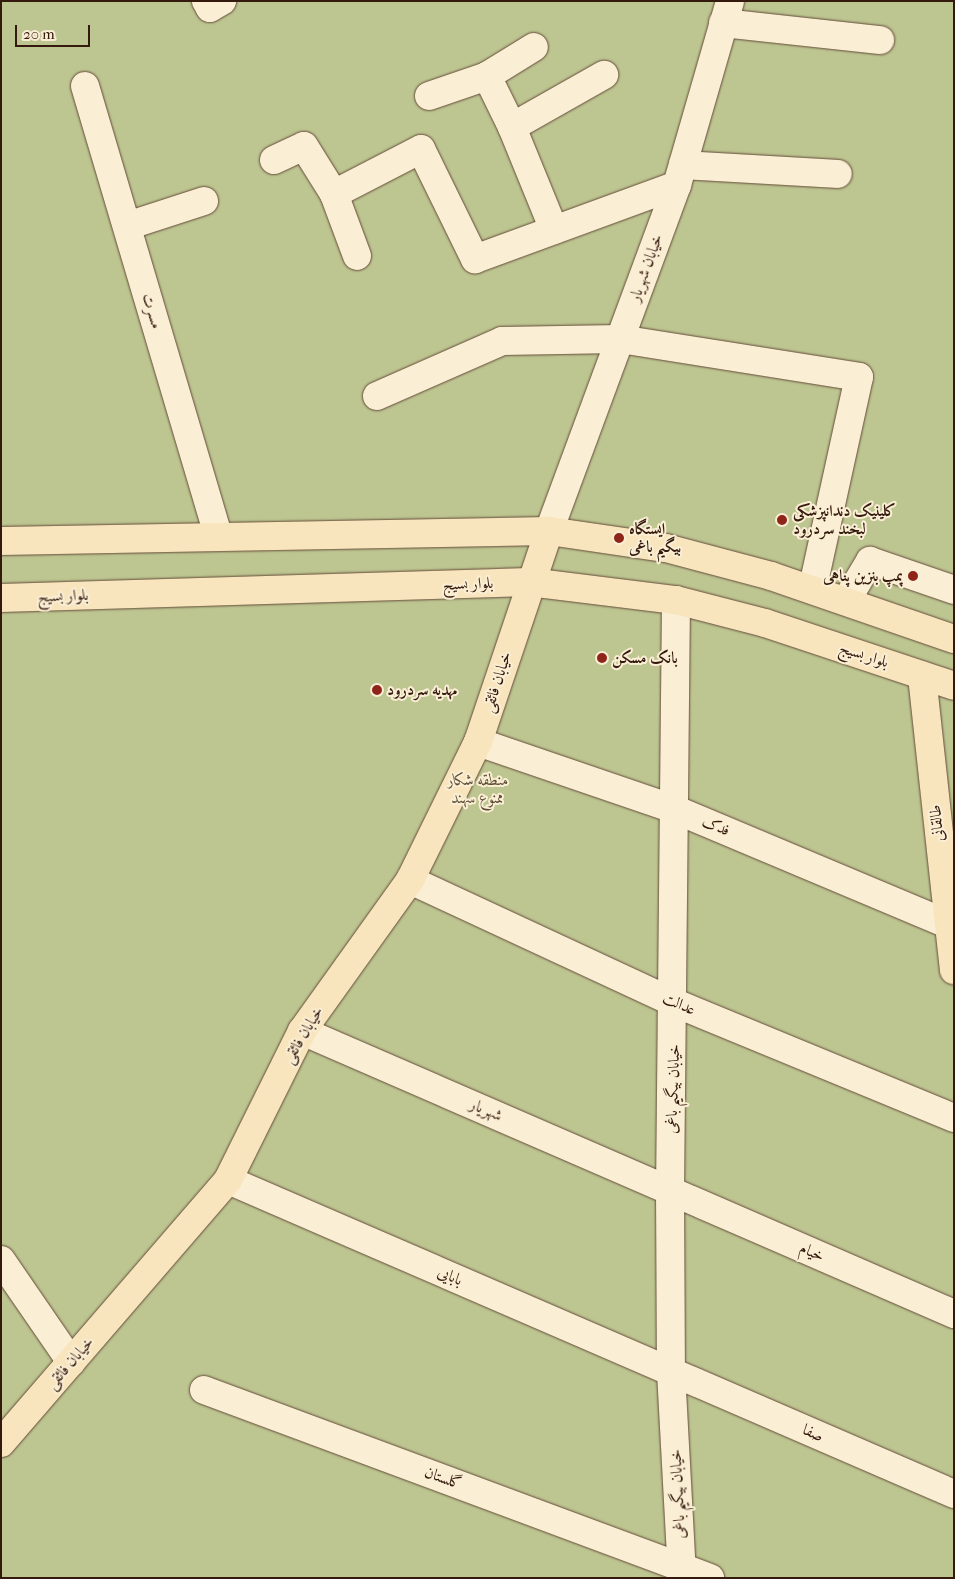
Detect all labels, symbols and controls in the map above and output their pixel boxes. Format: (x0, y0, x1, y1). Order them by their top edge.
scale bar (18, 15, 92, 47)
text: 20 m (23, 25, 55, 43)
street label: خیابان شهریار (625, 231, 667, 305)
street label: مسرت (138, 291, 166, 331)
place label: کلینیک دندانپزشکی لبخند سردرود (793, 501, 896, 539)
marker: کلینیک دندانپزشکی لبخند سردرود (775, 513, 789, 527)
place label: ایستگاه بیگیم باغی (629, 519, 681, 557)
marker: ایستگاه بیگیم باغی (613, 532, 625, 544)
place label: پمپ بنزین پناهی (823, 566, 903, 586)
marker: پمپ بنزین پناهی (907, 570, 919, 582)
street label: بلوار بسیج (442, 574, 494, 594)
street label: بلوار بسیج (37, 586, 89, 606)
street label: بلوار بسیج (837, 638, 891, 672)
place label: بانک مسکن (612, 648, 678, 668)
street label: خیابان فائقی (478, 649, 516, 715)
marker: بانک مسکن (596, 652, 608, 664)
place label: مهدیه سردرود (387, 680, 457, 700)
marker: مهدیه سردرود (371, 684, 383, 696)
park label: منطقه شکار ممنوع سهند (447, 770, 509, 808)
street label: طالقانی (926, 804, 948, 842)
street label: فدک (699, 812, 733, 840)
street label: عدالت (660, 988, 698, 1020)
street label: خیابان فائقی (278, 1003, 328, 1067)
street label: خیابان بیگیم باغی (662, 1044, 684, 1134)
street label: شهریار (467, 1095, 505, 1125)
street label: خیام (797, 1238, 827, 1266)
street label: بابایی (435, 1262, 465, 1290)
street label: خیابان فائقی (42, 1333, 98, 1393)
street label: صفا (800, 1420, 826, 1446)
street label: خیابان بیگیم باغی (666, 1449, 690, 1539)
street label: گلستان (422, 1462, 464, 1494)

